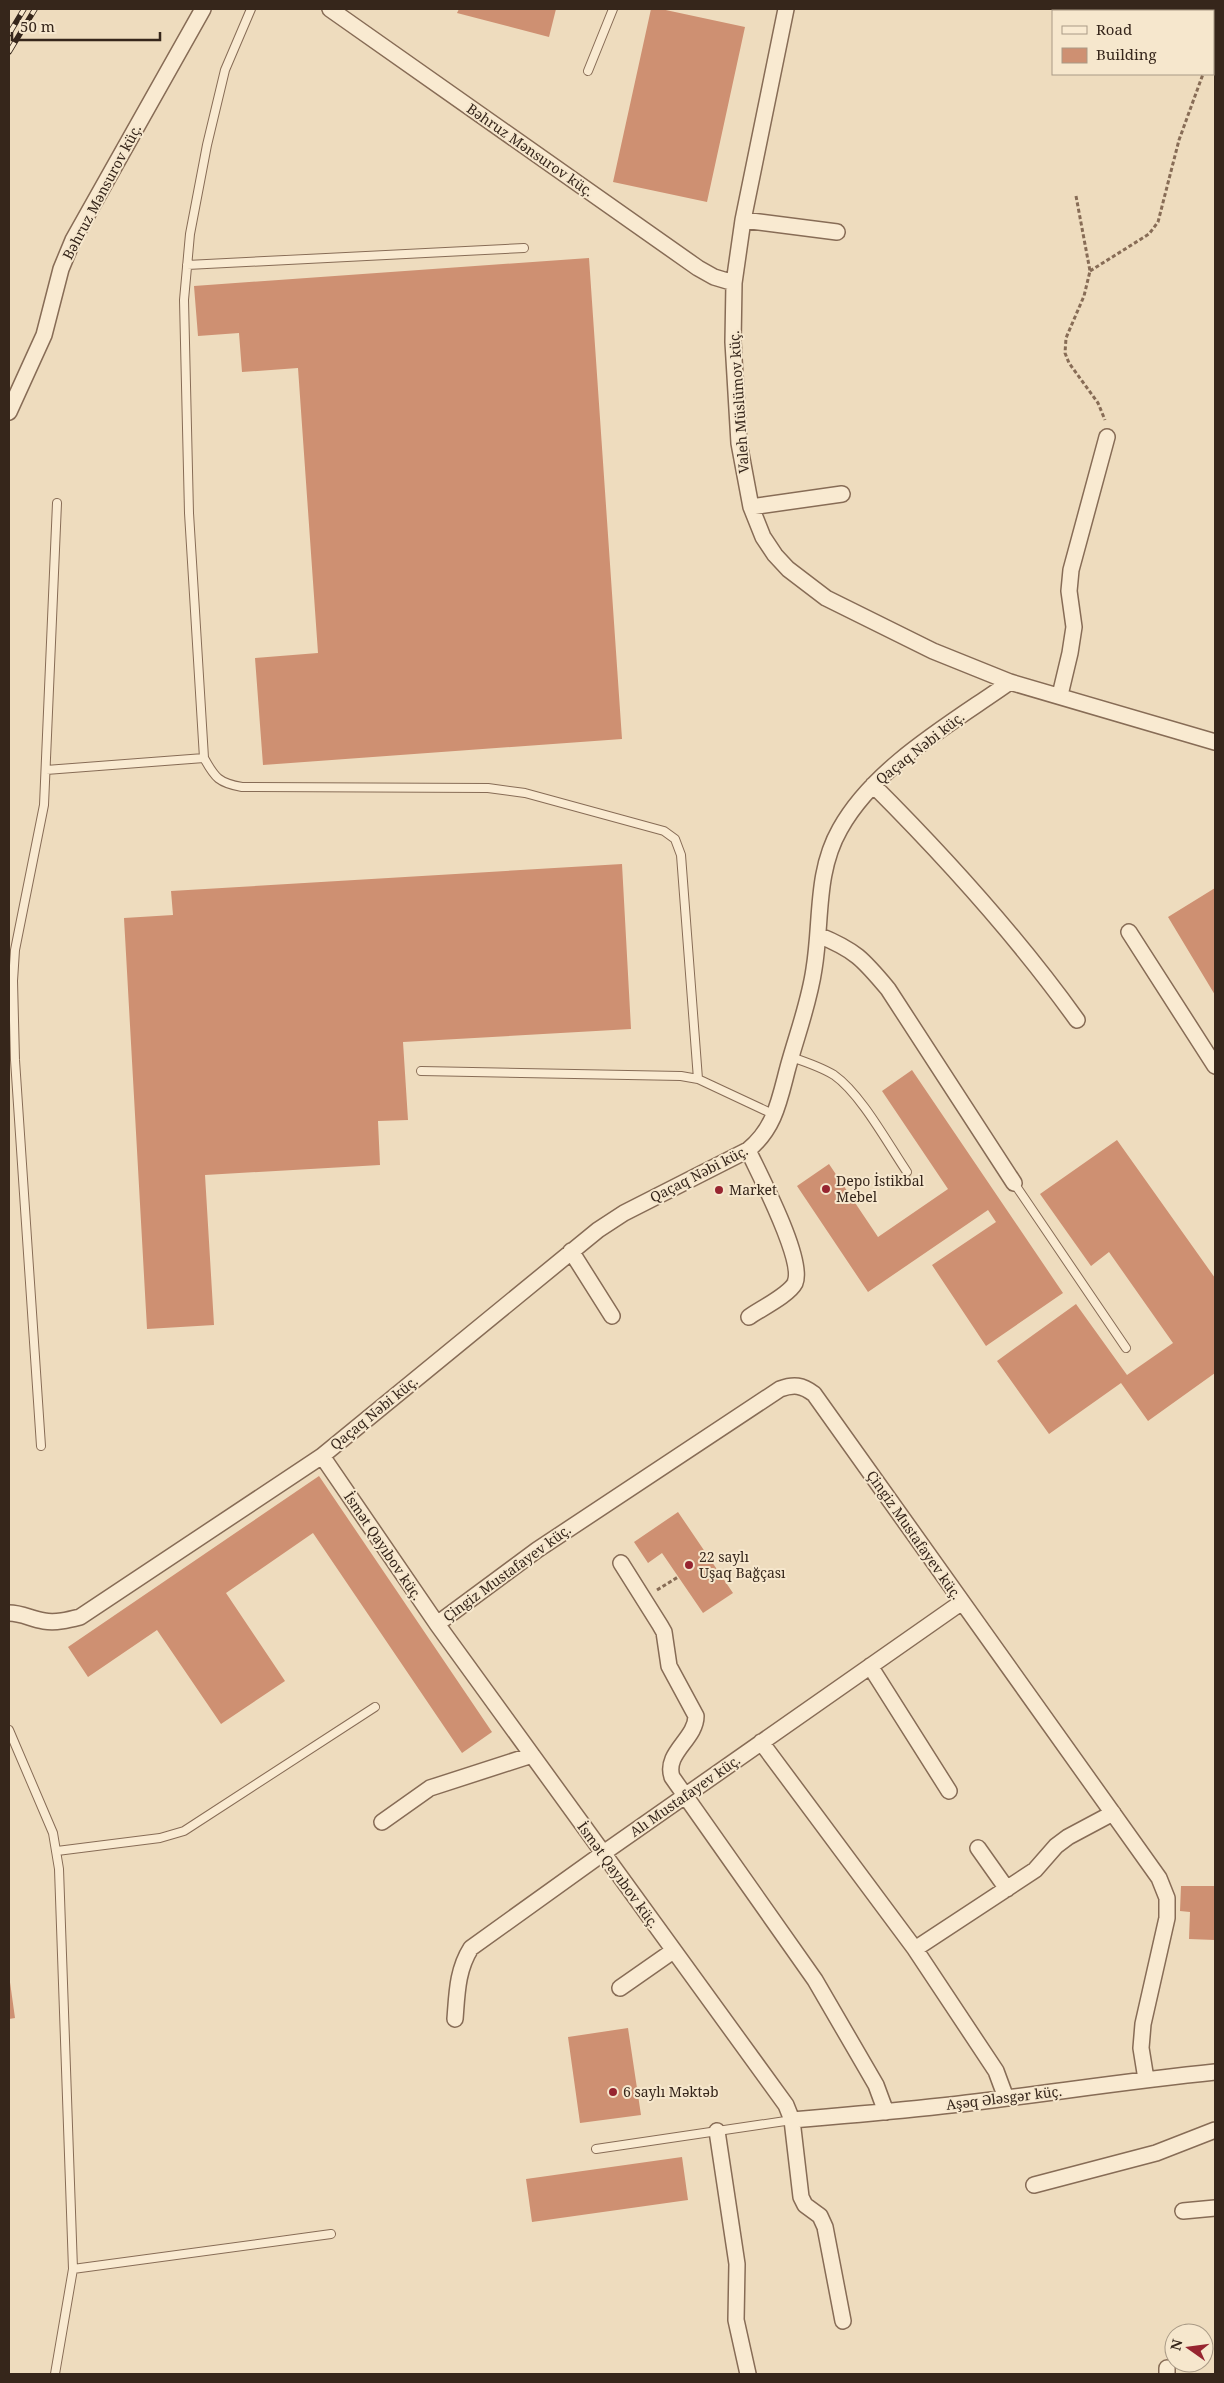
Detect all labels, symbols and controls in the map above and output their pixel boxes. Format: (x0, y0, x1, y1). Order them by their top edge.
scale bar (12, 10, 160, 42)
legend (1052, 10, 1214, 75)
text: 50 m (20, 16, 55, 36)
text: Road (1096, 19, 1132, 39)
text: Building (1096, 44, 1157, 64)
street label: Bəhruz Mənsurov küç. (463, 99, 597, 201)
street label: Bəhruz Mənsurov küç. (58, 121, 145, 263)
street label: Valeh Müslümov küç. (724, 330, 753, 474)
street label: Qaçaq Nəbi küç. (871, 707, 968, 788)
street label: Qaçaq Nəbi küç. (647, 1141, 751, 1206)
place label: Depo İstikbal Mebel (836, 1171, 925, 1206)
place label: Market (729, 1180, 777, 1199)
marker: Depo İstikbal Mebel (820, 1183, 832, 1195)
marker: Market (713, 1184, 725, 1196)
street label: Qaçaq Nəbi küç. (326, 1371, 421, 1454)
street label: Çingiz Mustafayev küç. (863, 1466, 966, 1603)
street label: İsmət Qayıbov küç. (340, 1488, 427, 1604)
street label: Çingiz Mustafayev küç. (439, 1520, 574, 1625)
place label: 22 saylı Uşaq Bağçası (699, 1547, 786, 1582)
marker: 22 saylı Uşaq Bağçası (683, 1559, 695, 1571)
street label: Alı Mustafayev küç. (626, 1750, 744, 1841)
street label: İsmət Qayıbov küç. (573, 1818, 663, 1932)
street label: Aşəq Ələsgər küç. (945, 2081, 1063, 2114)
place label: 6 saylı Məktəb (623, 2082, 719, 2101)
marker: 6 saylı Məktəb (607, 2086, 619, 2098)
north arrow (1164, 2323, 1214, 2373)
text: N (1165, 2337, 1186, 2352)

